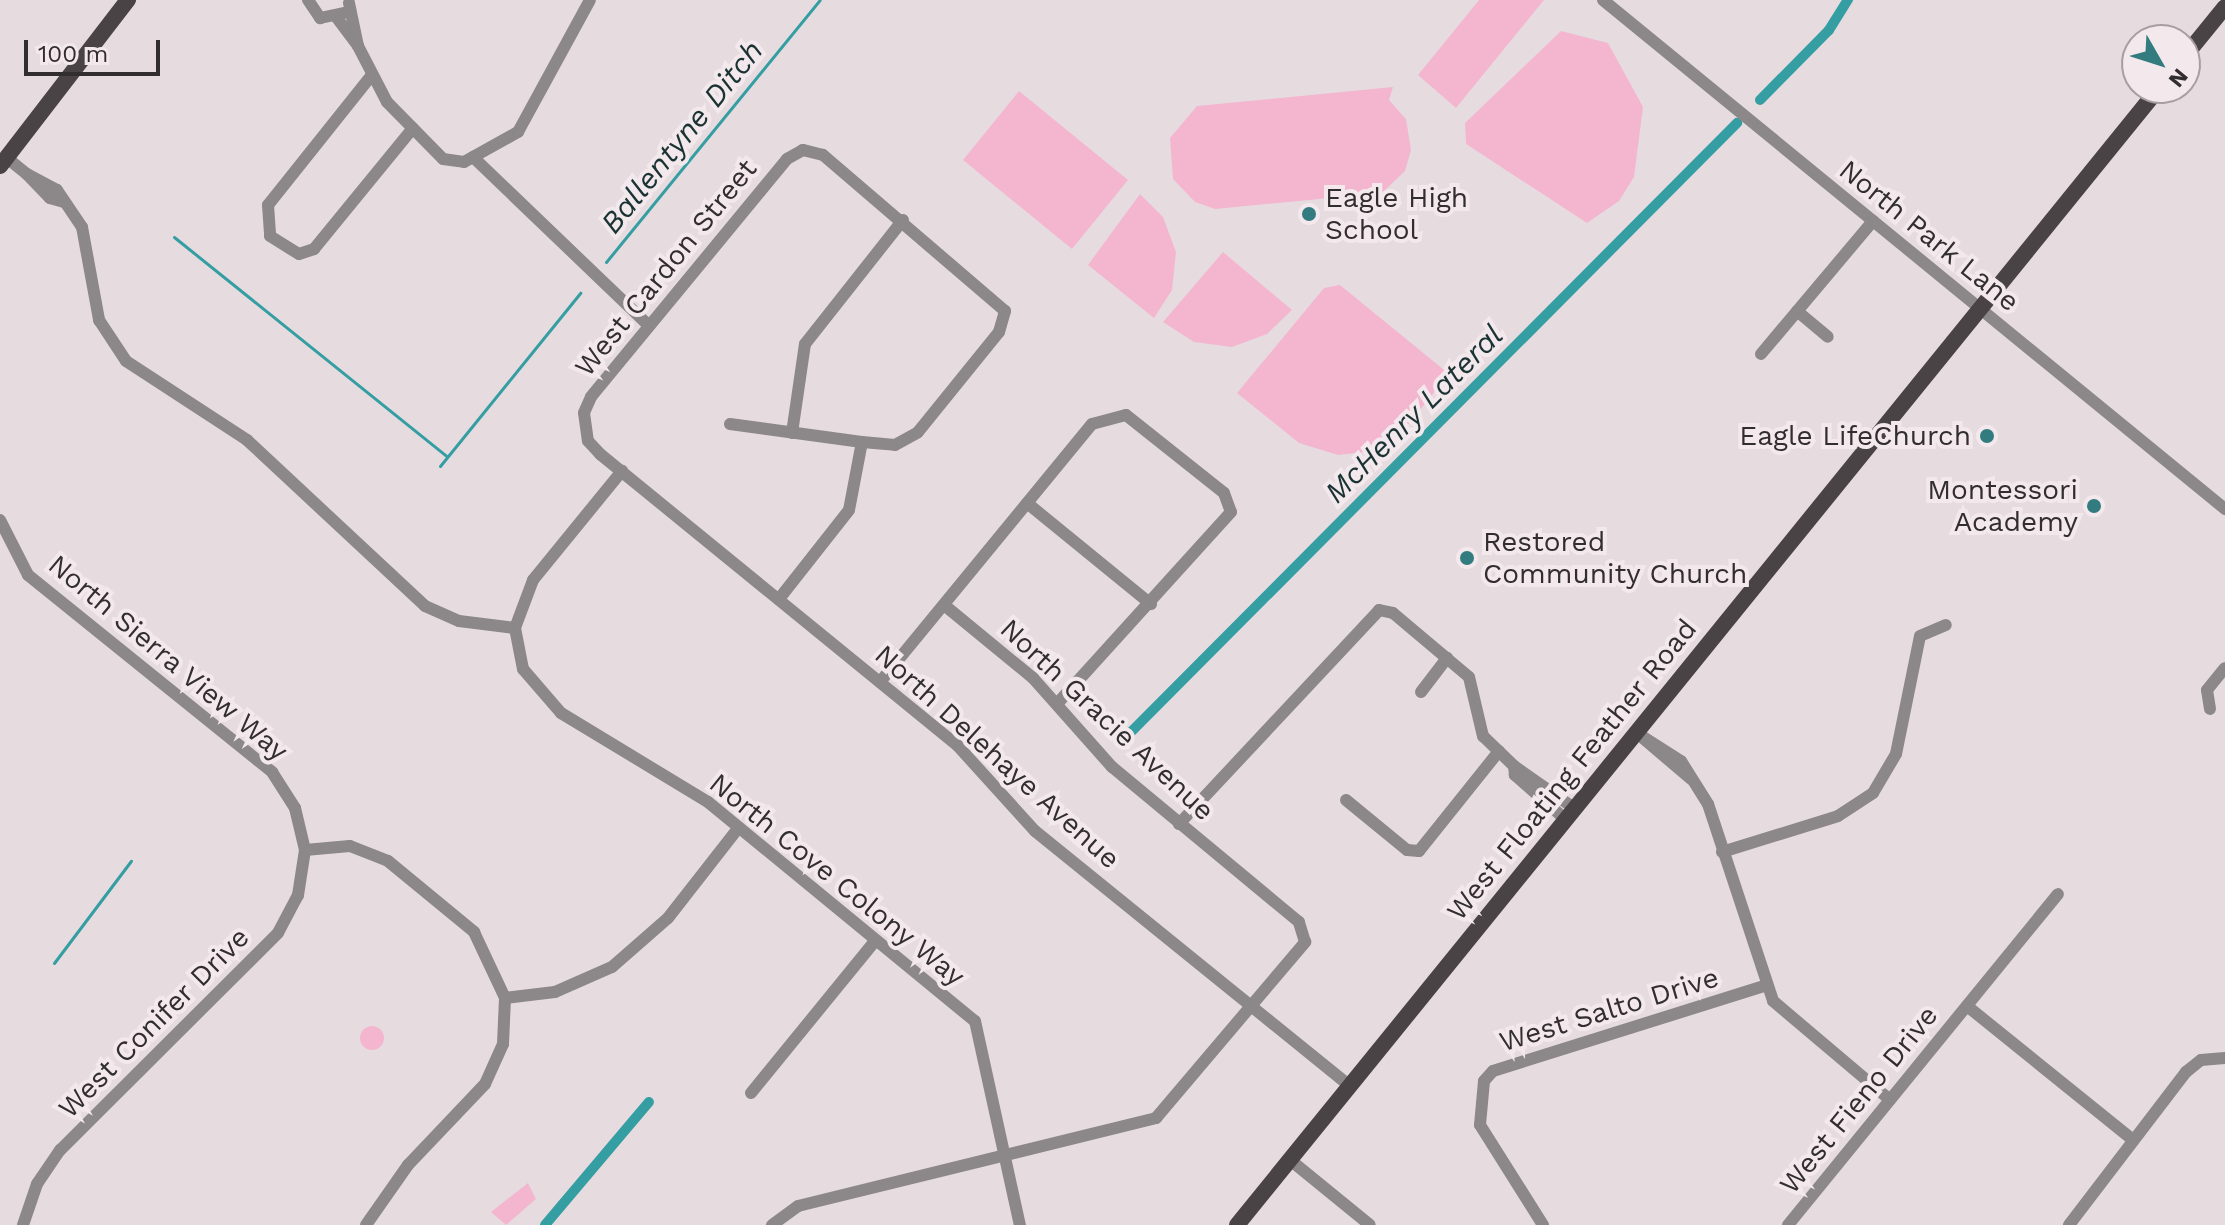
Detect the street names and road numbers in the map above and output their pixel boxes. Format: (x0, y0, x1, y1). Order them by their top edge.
street label: West Cardon Street (568, 153, 764, 383)
street label: North Park Lane (1832, 153, 2026, 319)
street label: North Sierra View Way (40, 547, 296, 769)
street label: North Gracie Avenue (993, 612, 1221, 828)
street label: West Floating Feather Road (1440, 612, 1704, 928)
street label: North Delehaye Avenue (867, 638, 1127, 876)
street label: North Cove Colony Way (702, 766, 972, 994)
street label: West Conifer Drive (52, 921, 256, 1125)
street label: West Salto Drive (1495, 961, 1723, 1059)
street label: West Fieno Drive (1773, 999, 1945, 1201)

